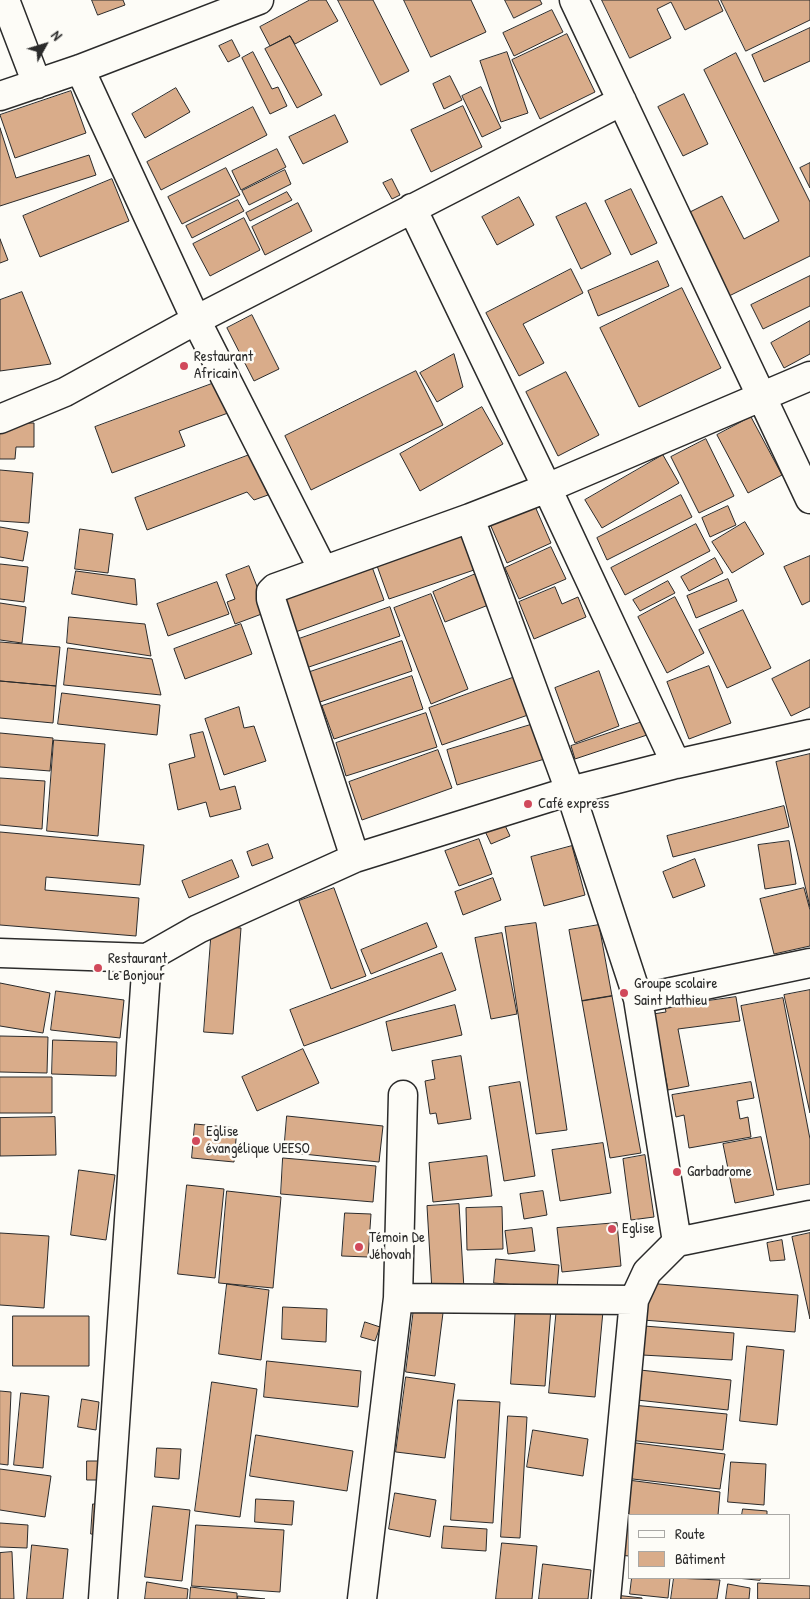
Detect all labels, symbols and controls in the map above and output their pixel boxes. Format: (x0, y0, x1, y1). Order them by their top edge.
north arrow (20, 20, 70, 70)
text: N (47, 26, 67, 44)
place label: Restaurant Africain (194, 348, 253, 383)
marker: Restaurant Africain (178, 360, 190, 372)
place label: Café express (538, 795, 609, 813)
marker: Café express (522, 798, 534, 810)
place label: Restaurant Le Bonjour (108, 950, 167, 985)
marker: Restaurant Le Bonjour (92, 962, 104, 974)
place label: Groupe scolaire Saint Mathieu (634, 975, 717, 1010)
marker: Groupe scolaire Saint Mathieu (618, 987, 630, 999)
place label: Eglise évangélique UEESO (206, 1123, 310, 1158)
marker: Eglise évangélique UEESO (190, 1135, 202, 1147)
place label: Garbadrome (687, 1163, 752, 1181)
marker: Garbadrome (671, 1166, 683, 1178)
place label: Eglise (622, 1220, 654, 1238)
marker: Eglise (606, 1223, 618, 1235)
place label: Témoin De Jéhovah (369, 1229, 425, 1264)
marker: Témoin De Jéhovah (353, 1241, 365, 1253)
legend (628, 1514, 790, 1579)
text: Route (675, 1523, 705, 1544)
text: Bâtiment (675, 1548, 725, 1569)

